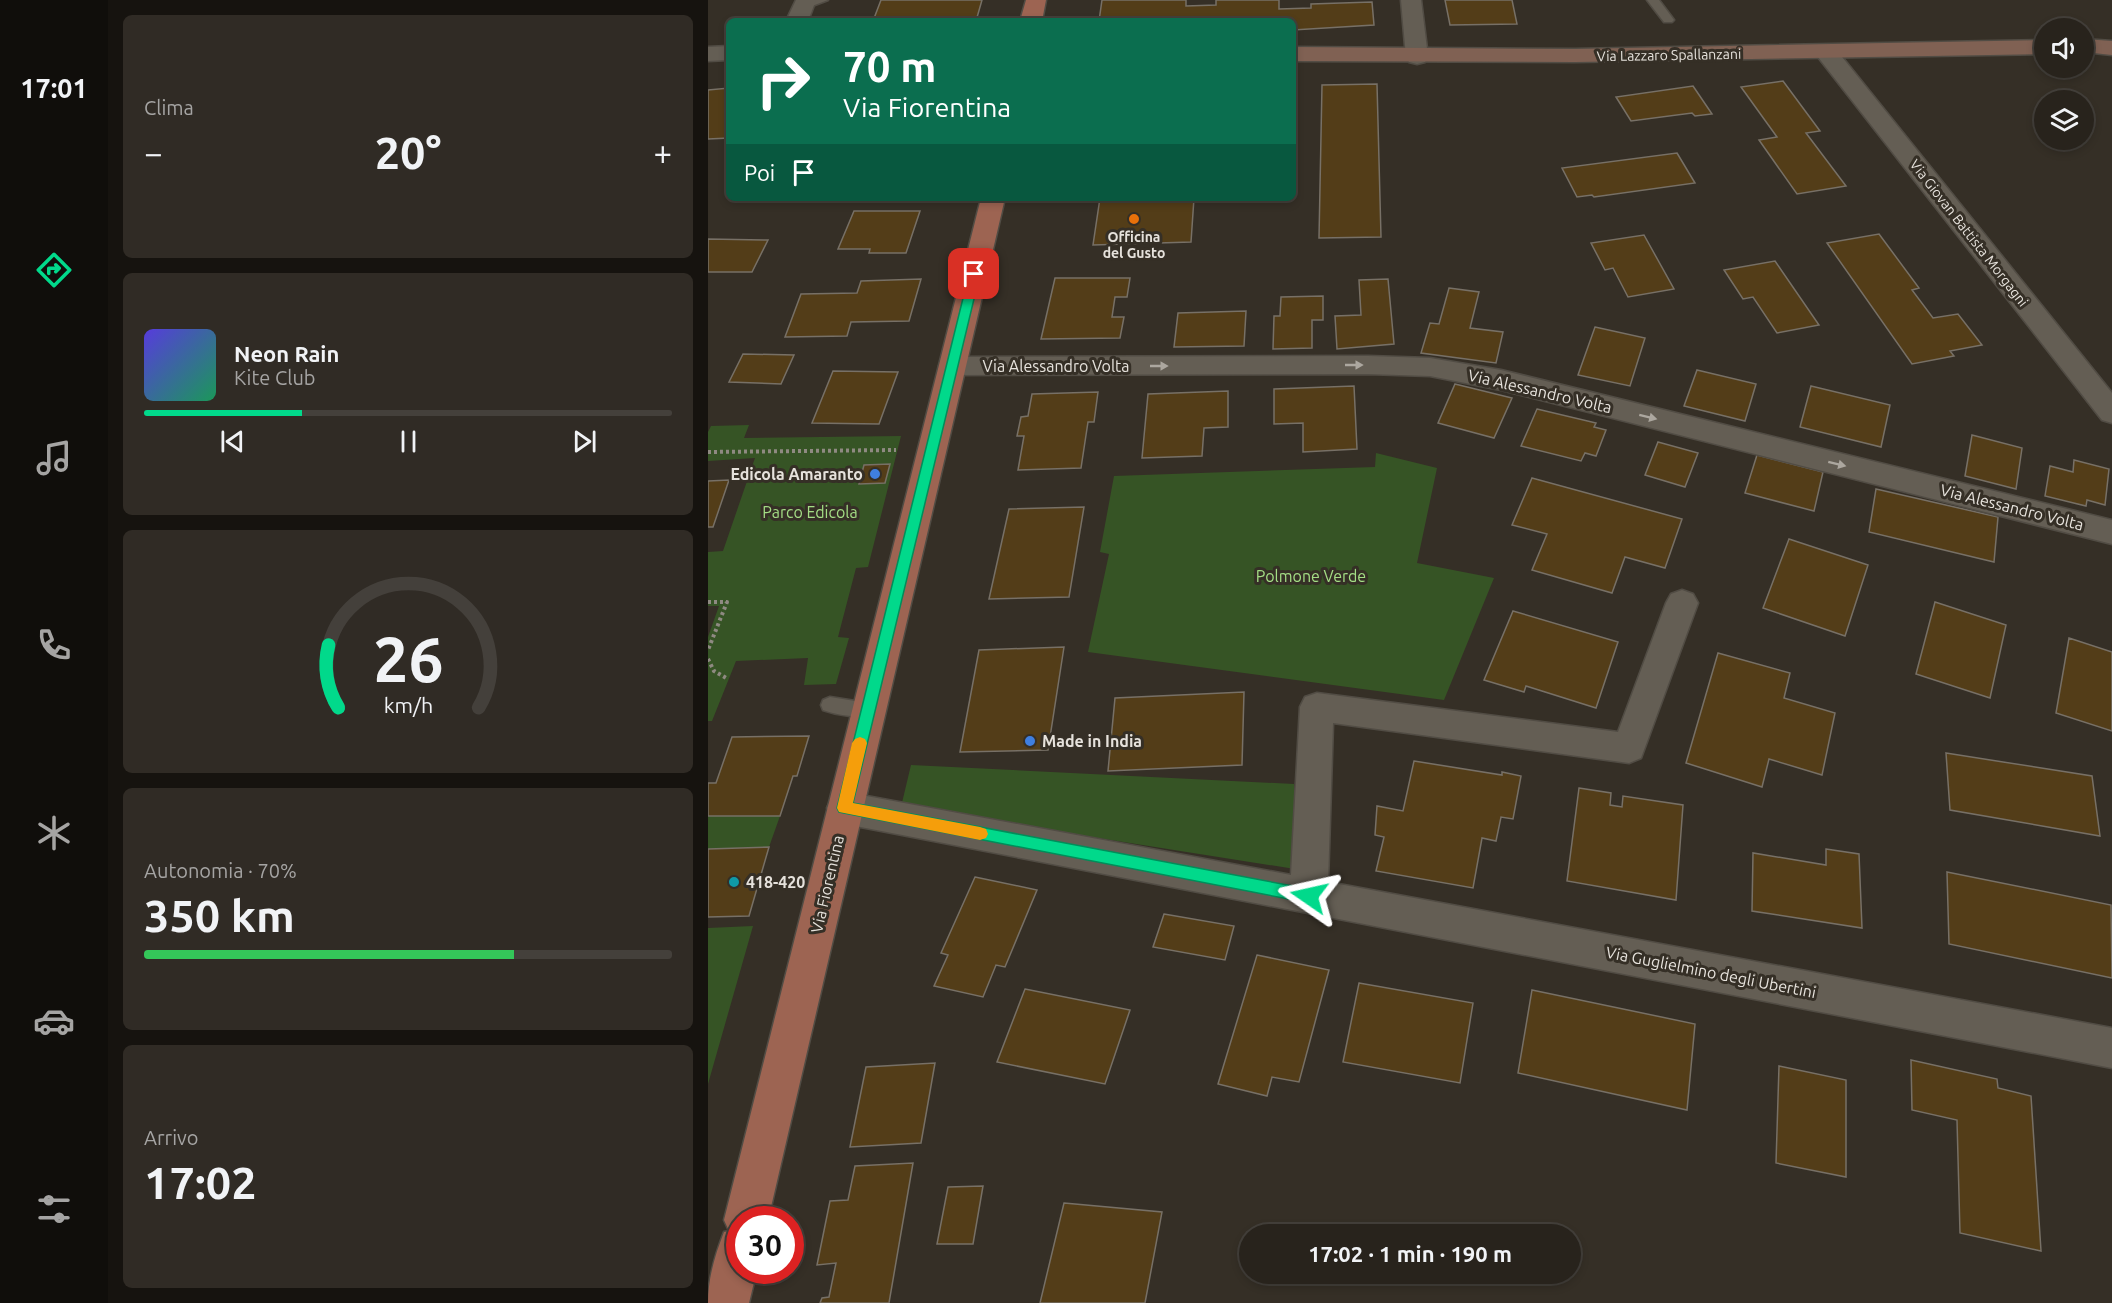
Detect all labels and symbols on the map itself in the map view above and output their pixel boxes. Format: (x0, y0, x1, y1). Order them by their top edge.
street label: Via Lazzaro Spallanzani (1597, 46, 1741, 64)
street label: Via Giovan Battista Morgagni (1907, 156, 2031, 310)
marker: Officina del Gusto (1127, 212, 1141, 226)
place label: Officina del Gusto (1103, 229, 1165, 261)
pin (948, 248, 999, 299)
street label: Via Alessandro Volta (982, 357, 1130, 375)
one-way arrow (1344, 360, 1363, 370)
one-way arrow (1149, 361, 1168, 371)
street label: Via Alessandro Volta (1466, 366, 1614, 416)
one-way arrow (1639, 412, 1657, 422)
one-way arrow (1828, 459, 1846, 469)
place label: Edicola Amaranto (730, 465, 863, 483)
marker: Edicola Amaranto (868, 467, 882, 481)
street label: Via Alessandro Volta (1938, 480, 2086, 534)
park label: Parco Edicola (762, 503, 858, 521)
park label: Polmone Verde (1256, 567, 1366, 585)
place label: Made in India (1042, 732, 1142, 750)
marker: Made in India (1023, 734, 1037, 748)
street label: Via Fiorentina (807, 833, 847, 935)
position arrow (1277, 864, 1341, 928)
place label: 418-420 (746, 873, 805, 891)
marker: 418-420 (727, 875, 741, 889)
street label: Via Guglielmino degli Ubertini (1604, 943, 1818, 1001)
speed limit sign: 30 (726, 1206, 804, 1284)

